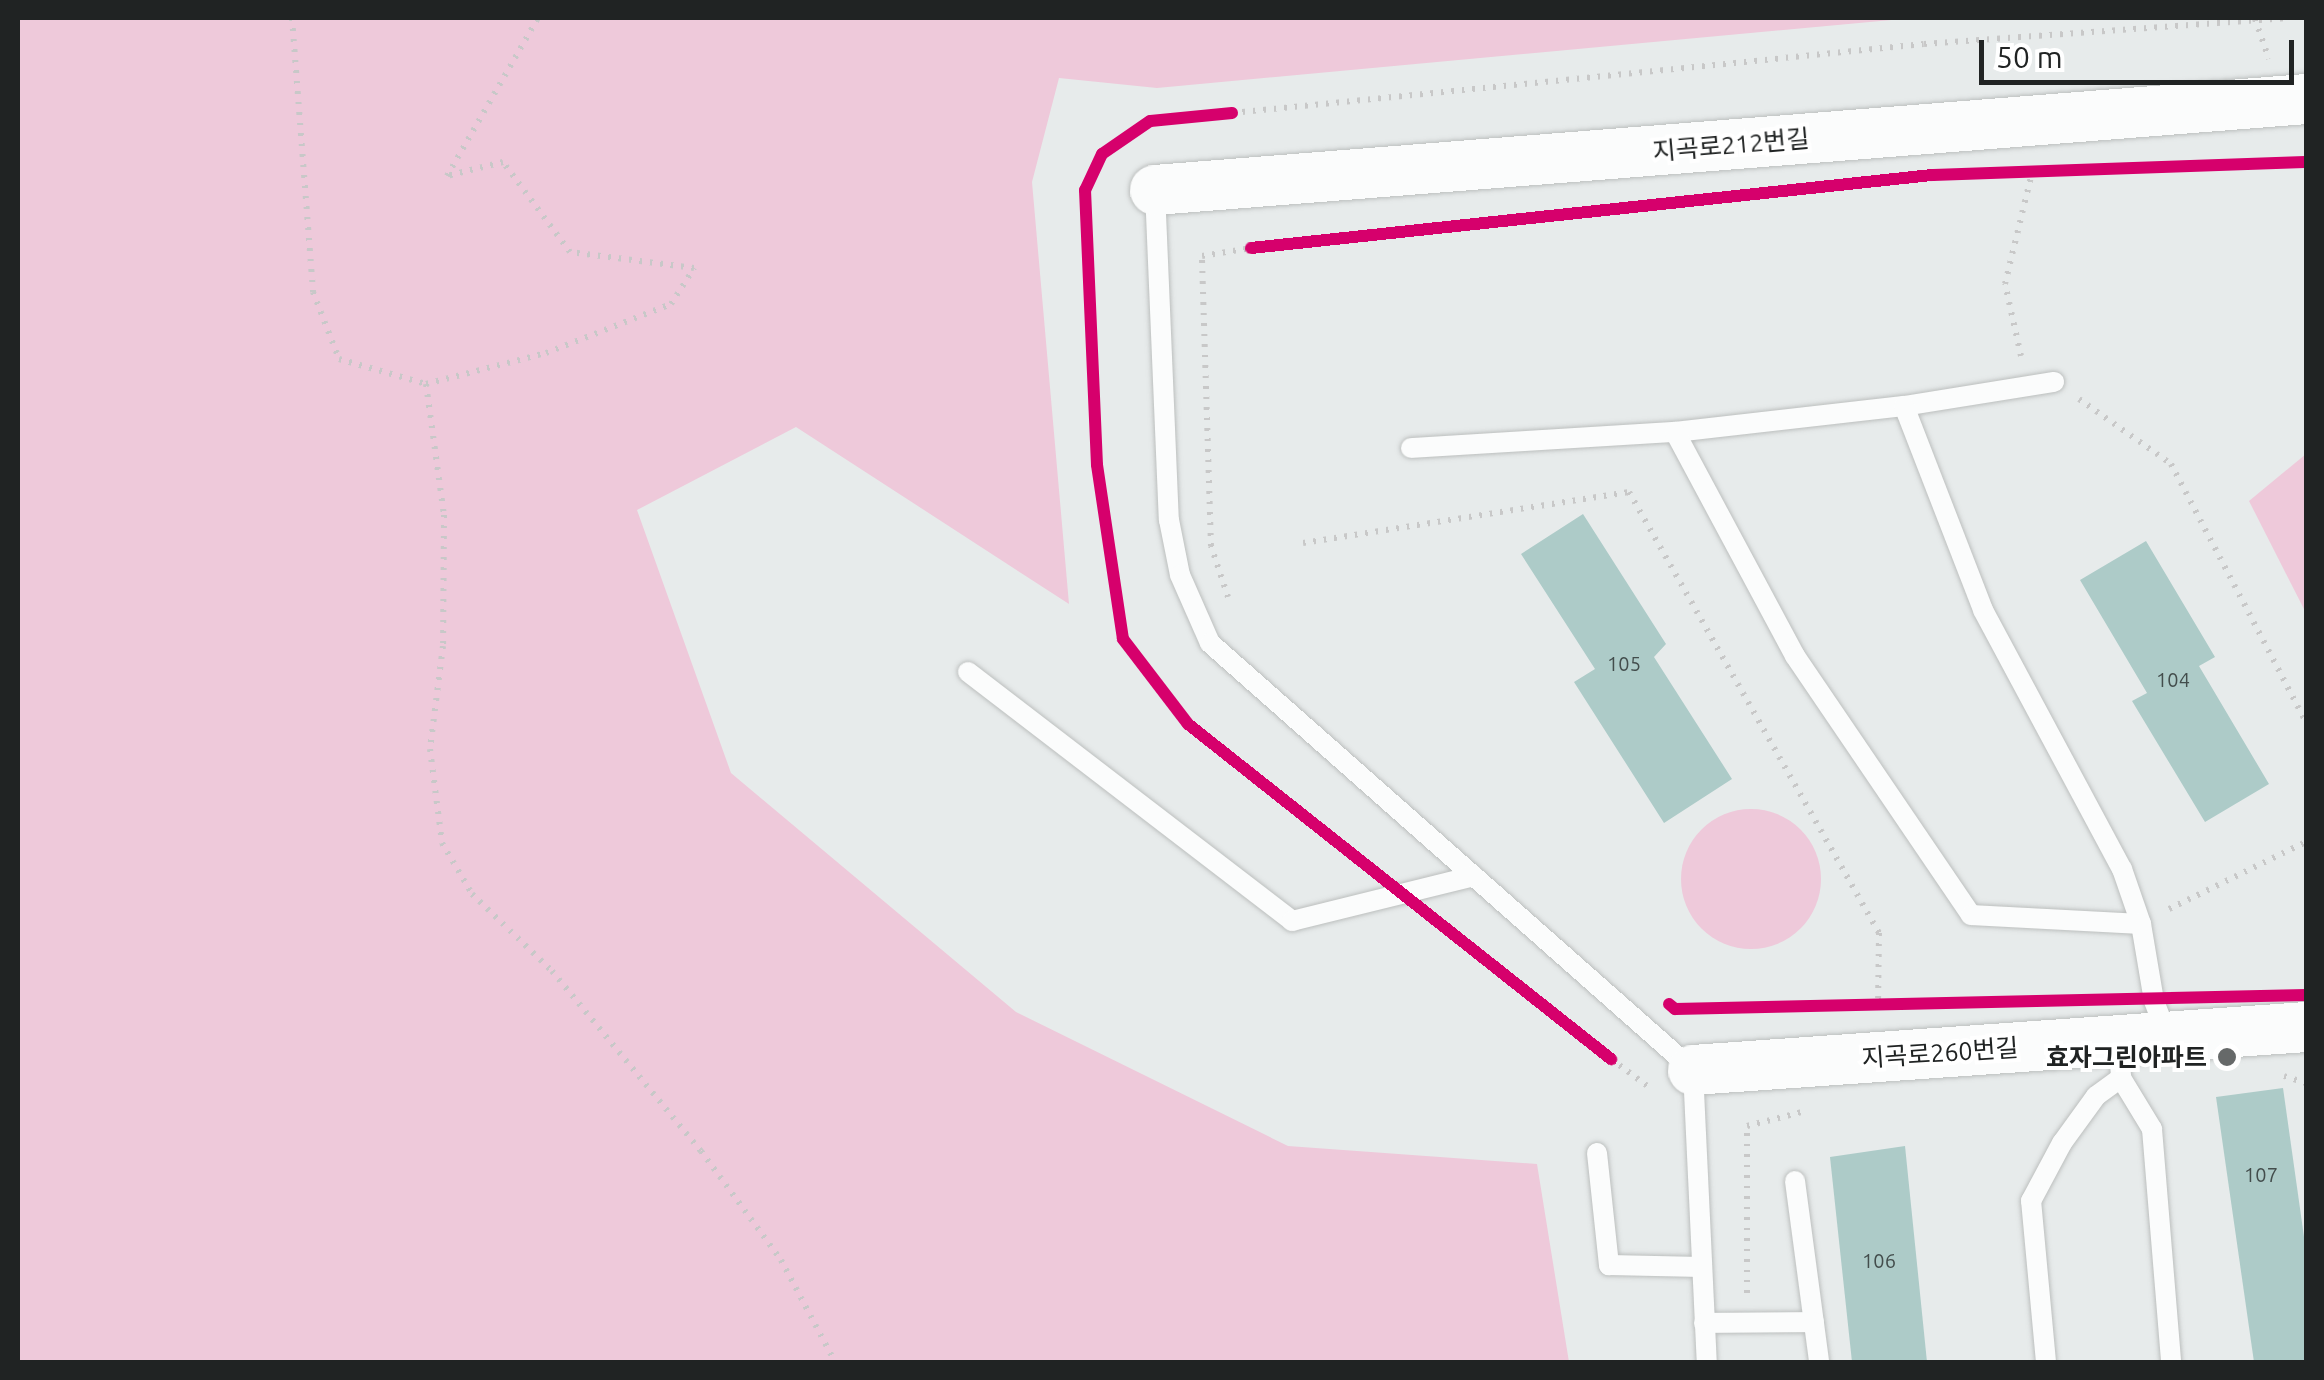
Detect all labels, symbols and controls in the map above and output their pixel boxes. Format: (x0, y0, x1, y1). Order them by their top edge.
scale bar (1984, 20, 2299, 82)
text: 50 m (1996, 40, 2063, 74)
street label: 지곡로212번길 (1651, 123, 1811, 167)
house number: 105 (1607, 651, 1641, 675)
house number: 104 (2156, 667, 2190, 691)
street label: 지곡로260번길 (1860, 1033, 2020, 1073)
place label: 효자그린아파트 (2046, 1042, 2207, 1072)
marker: 효자그린아파트 (2216, 1046, 2238, 1068)
house number: 107 (2244, 1162, 2278, 1186)
house number: 106 (1862, 1248, 1896, 1272)

